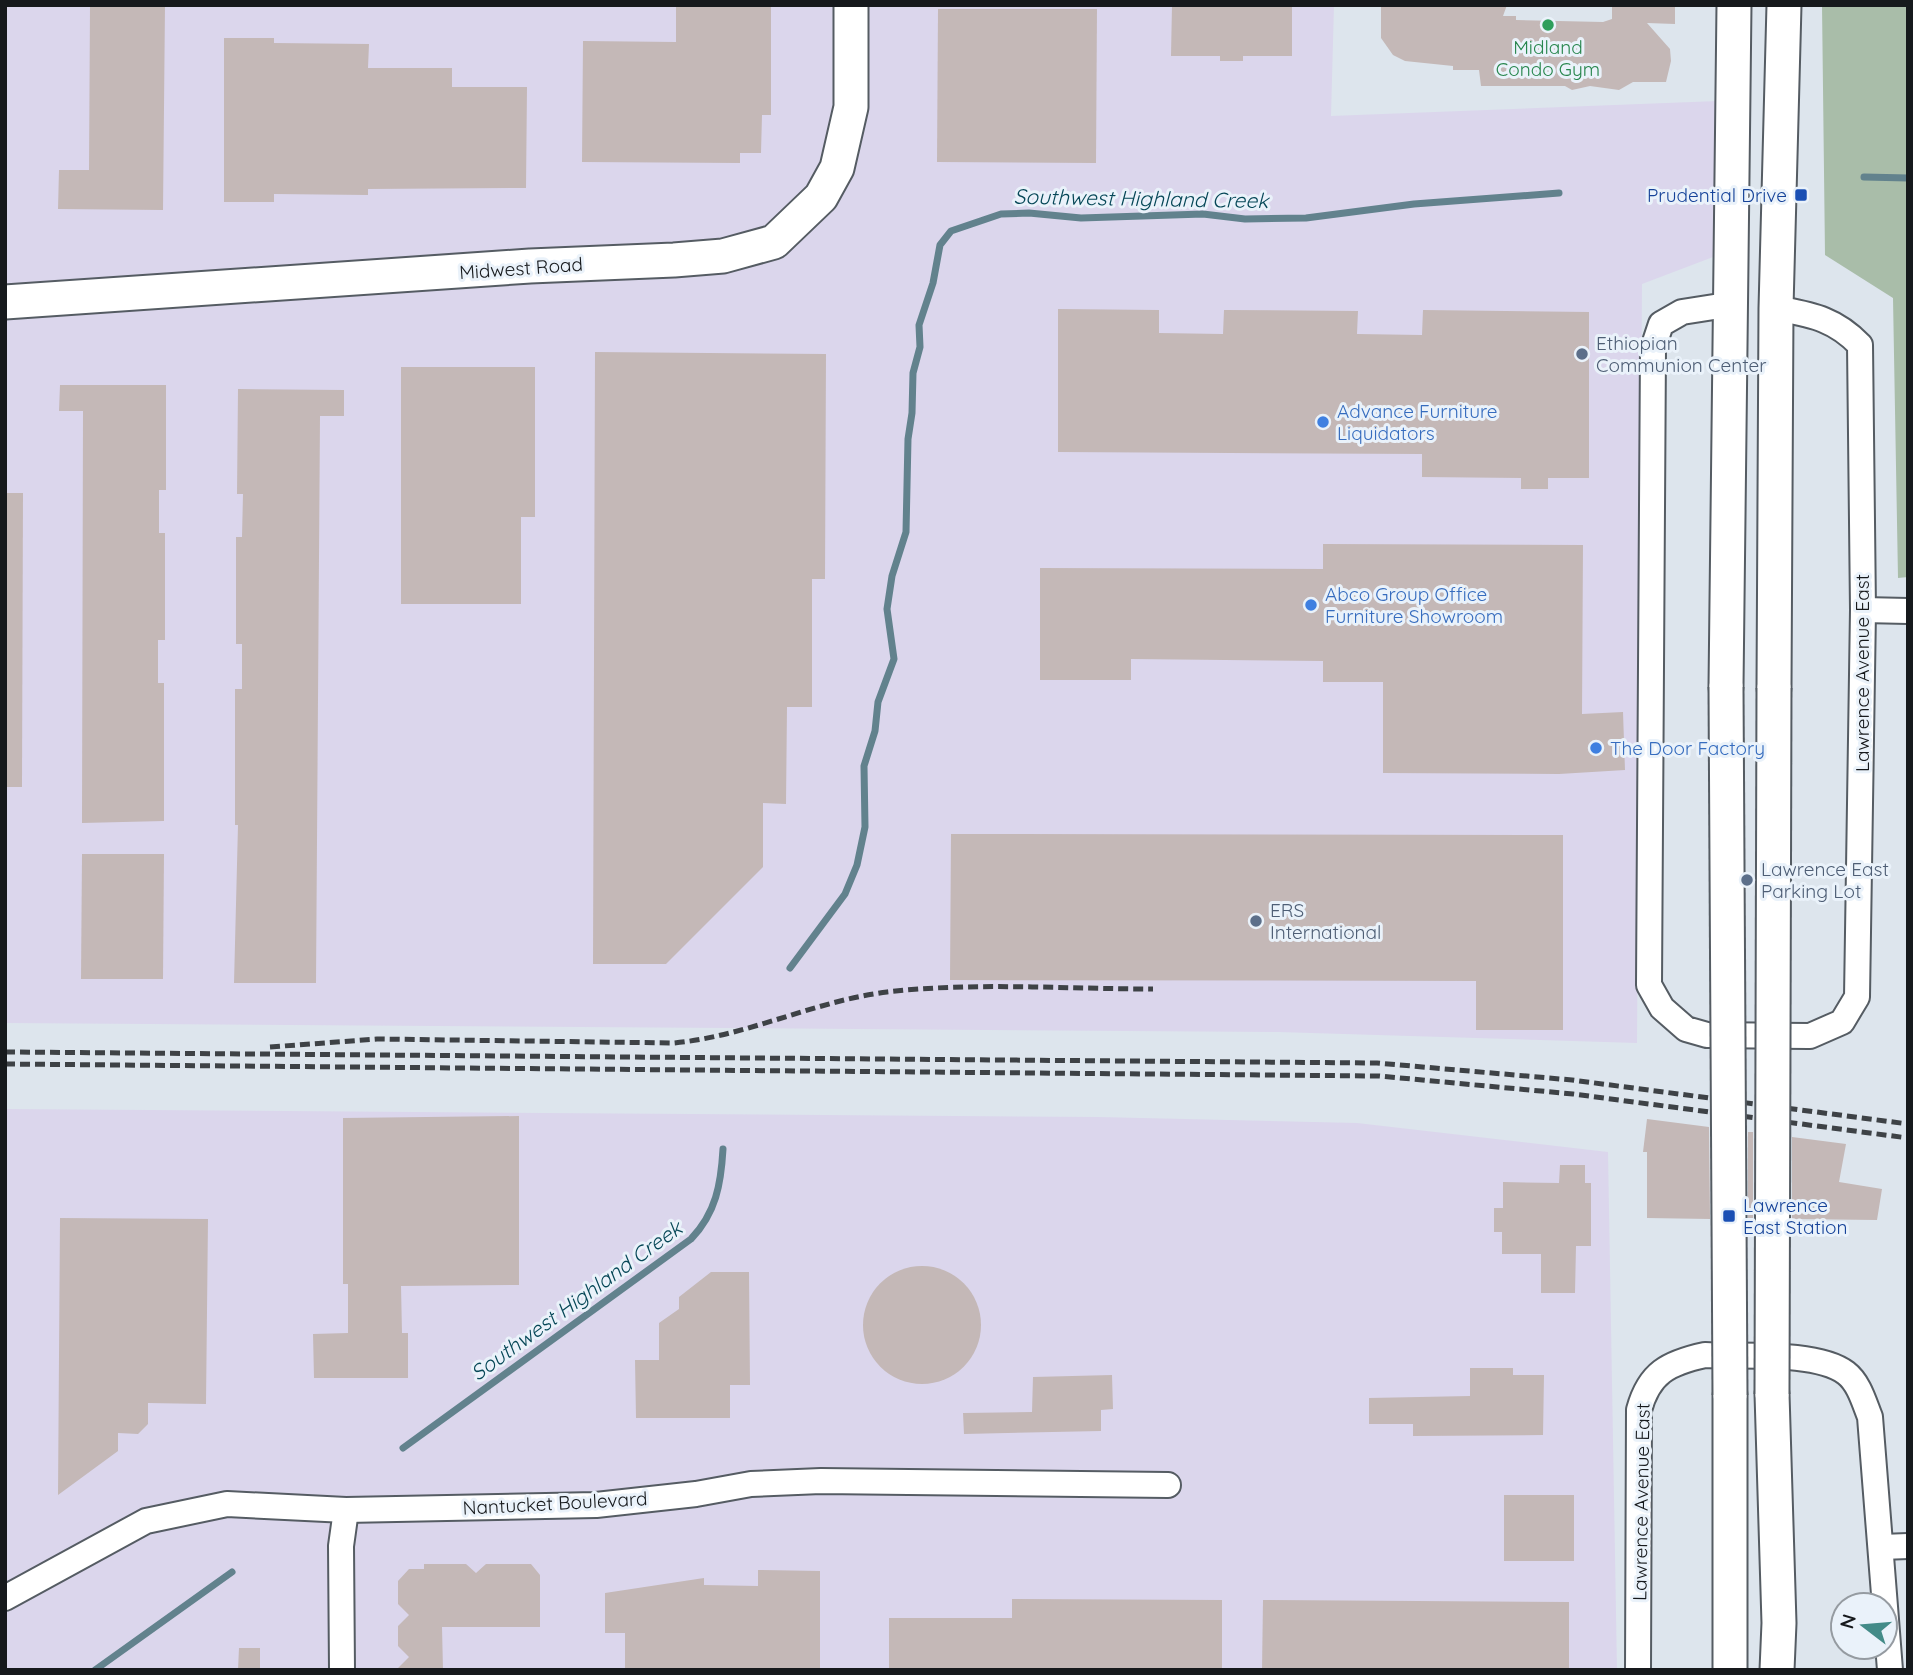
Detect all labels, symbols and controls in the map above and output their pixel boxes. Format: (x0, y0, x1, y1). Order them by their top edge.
marker: Midland Condo Gym (1540, 17, 1556, 33)
place label: Midland Condo Gym (1496, 35, 1600, 81)
water label: Southwest Highland Creek (1013, 183, 1270, 213)
place label: Prudential Drive (1647, 183, 1787, 207)
marker: Prudential Drive (1793, 187, 1809, 203)
street label: Midwest Road (458, 252, 584, 284)
place label: Ethiopian Communion Center (1596, 331, 1767, 377)
marker: Ethiopian Communion Center (1574, 346, 1590, 362)
place label: Advance Furniture Liquidators (1337, 399, 1498, 445)
marker: Advance Furniture Liquidators (1315, 414, 1331, 430)
street label: Lawrence Avenue East (1850, 574, 1874, 772)
place label: Abco Group Office Furniture Showroom (1325, 582, 1503, 628)
marker: Abco Group Office Furniture Showroom (1303, 597, 1319, 613)
place label: The Door Factory (1610, 736, 1765, 760)
marker: The Door Factory (1588, 740, 1604, 756)
place label: Lawrence East Parking Lot (1761, 857, 1889, 903)
marker: Lawrence East Parking Lot (1739, 872, 1755, 888)
place label: ERS International (1270, 898, 1381, 944)
marker: ERS International (1248, 913, 1264, 929)
place label: Lawrence East Station (1743, 1193, 1847, 1239)
marker: Lawrence East Station (1721, 1208, 1737, 1224)
water label: Southwest Highland Creek (465, 1214, 688, 1385)
street label: Lawrence Avenue East (1627, 1403, 1655, 1601)
street label: Nantucket Boulevard (462, 1486, 648, 1520)
north arrow (1829, 1591, 1899, 1661)
text: N (1834, 1611, 1861, 1631)

